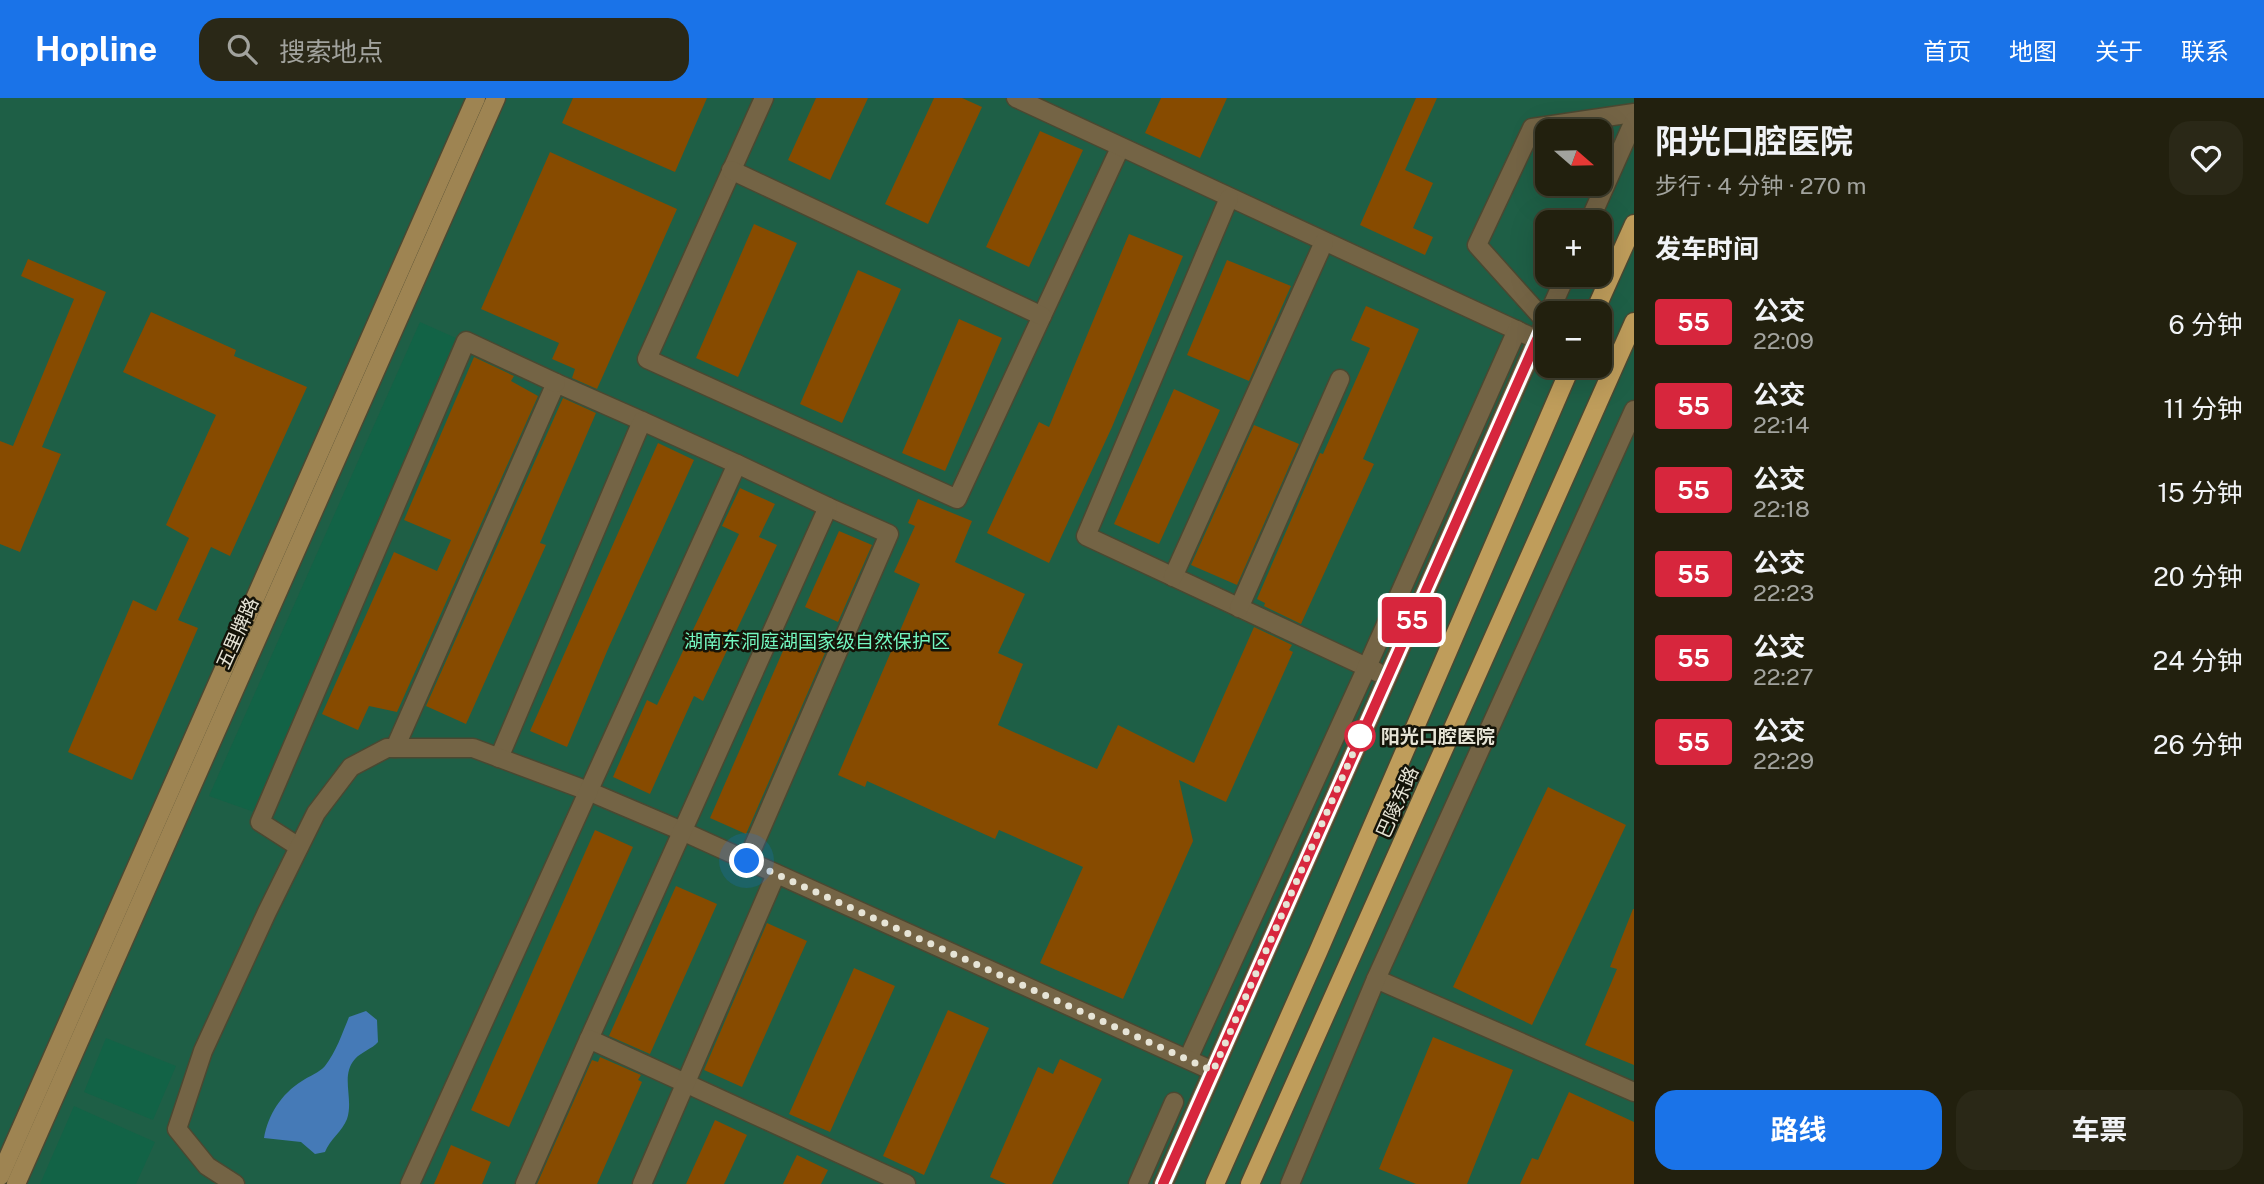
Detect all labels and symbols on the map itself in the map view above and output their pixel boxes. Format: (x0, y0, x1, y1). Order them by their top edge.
north arrow (1535, 119, 1612, 196)
street label: 五里牌路 (211, 594, 263, 672)
line badge: 55 (1380, 597, 1444, 643)
park label: 湖南东洞庭湖国家级自然保护区 (684, 630, 950, 652)
marker: 阳光口腔医院 (1345, 721, 1375, 751)
place label: 阳光口腔医院 (1381, 725, 1495, 747)
street label: 巴陵东路 (1371, 763, 1423, 841)
your location (729, 843, 764, 878)

